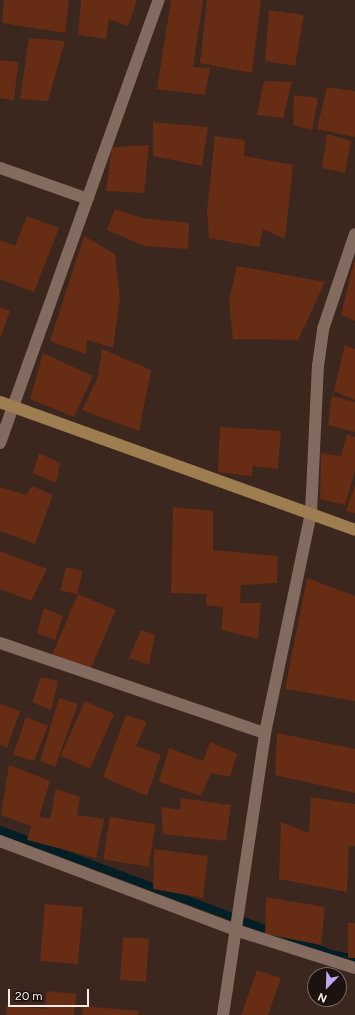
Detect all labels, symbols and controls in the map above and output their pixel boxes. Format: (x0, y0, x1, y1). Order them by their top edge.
north arrow (307, 967, 347, 1007)
scale bar (10, 981, 91, 1007)
text: 20 m (15, 989, 43, 1003)
text: N (316, 990, 329, 1005)

